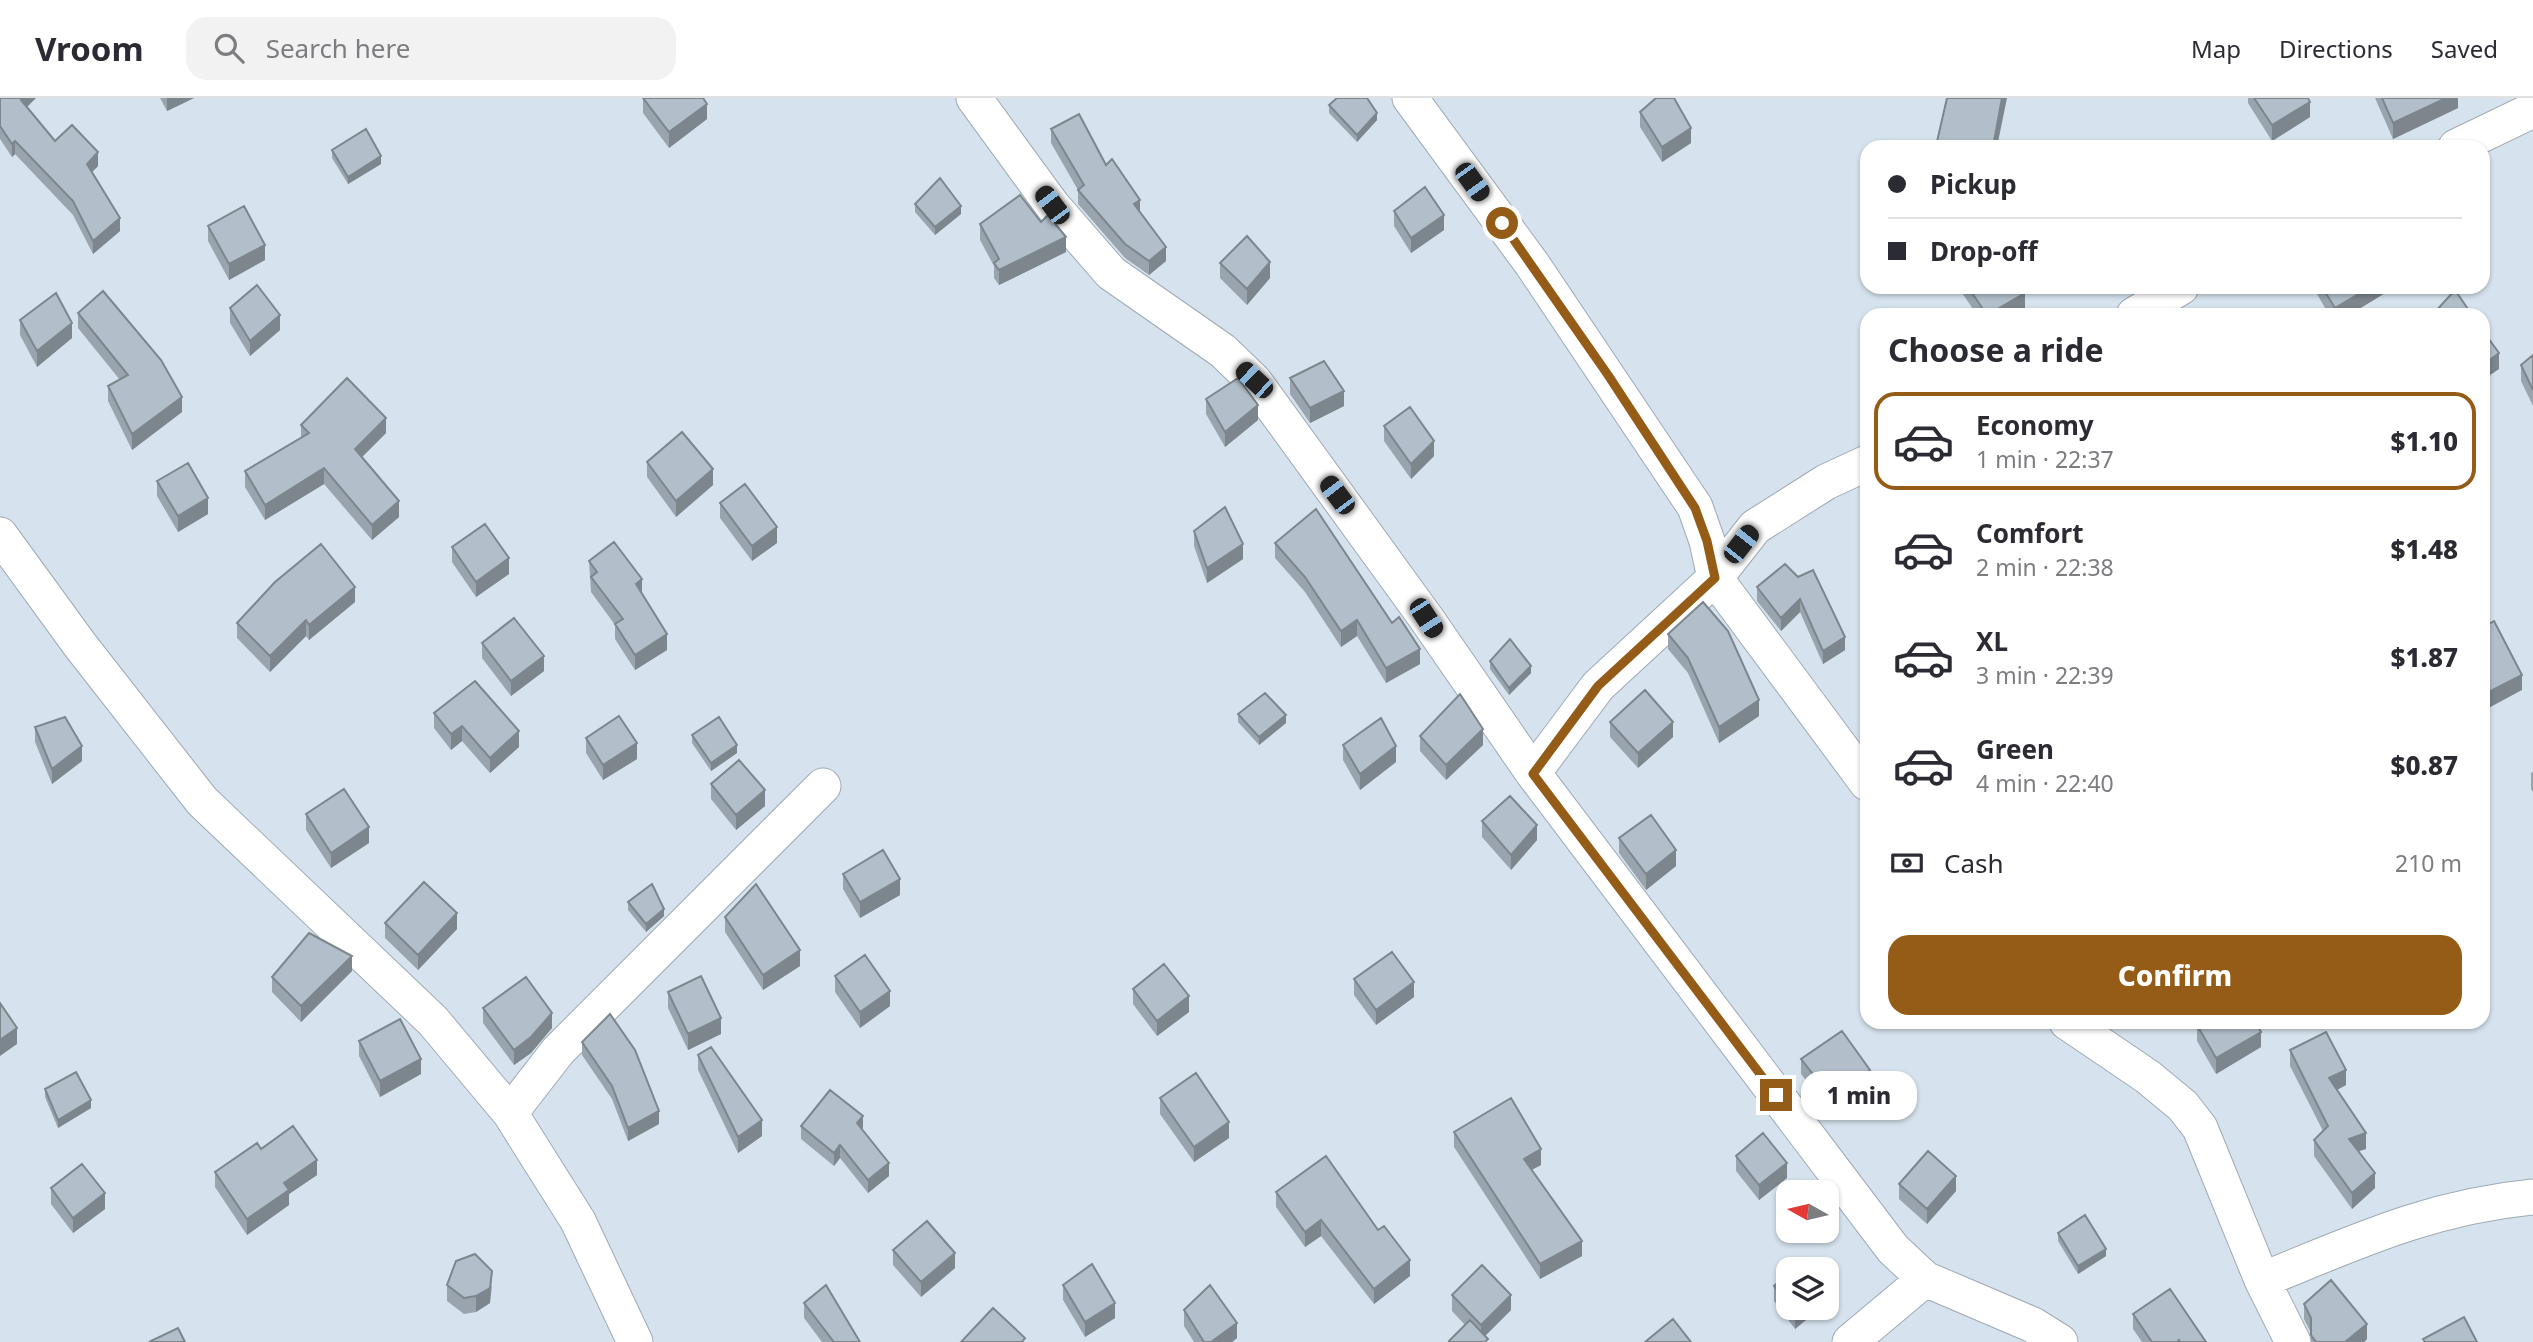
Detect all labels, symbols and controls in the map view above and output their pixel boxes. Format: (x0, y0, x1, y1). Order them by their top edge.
search box (186, 17, 676, 80)
text: Vroom (35, 26, 144, 71)
icon: search (210, 29, 248, 67)
text: Search here (266, 30, 410, 66)
text: Map (2191, 32, 2241, 65)
text: Directions (2279, 32, 2393, 65)
text: Saved (2431, 32, 2498, 65)
car (1452, 159, 1493, 205)
text: Pickup (1930, 166, 2017, 202)
car (1031, 182, 1074, 228)
route start (1486, 207, 1518, 239)
text: Drop-off (1930, 233, 2037, 269)
text: Choose a ride (1888, 328, 2104, 371)
car (1232, 358, 1277, 402)
text: Economy (1976, 407, 2094, 443)
icon: car (1892, 410, 1955, 473)
text: $1.10 (2391, 423, 2458, 459)
text: 1 min · 22:37 (1976, 443, 2114, 475)
car (1316, 472, 1359, 518)
text: Comfort (1976, 515, 2084, 551)
icon: car (1892, 518, 1955, 581)
car (1720, 521, 1763, 567)
text: $1.48 (2391, 531, 2458, 567)
text: 2 min · 22:38 (1976, 551, 2114, 583)
car (1406, 595, 1447, 641)
text: XL (1976, 623, 2008, 659)
icon: car (1892, 626, 1955, 689)
text: $1.87 (2391, 639, 2458, 675)
text: 3 min · 22:39 (1976, 659, 2114, 691)
text: Green (1976, 731, 2054, 767)
icon: car (1892, 734, 1955, 797)
text: $0.87 (2391, 747, 2458, 783)
text: 4 min · 22:40 (1976, 767, 2114, 799)
icon: cash (1888, 844, 1926, 882)
text: Cash (1944, 845, 2004, 881)
text: 210 m (2395, 847, 2462, 879)
button: Confirm (1888, 935, 2462, 1015)
callout: 1 min (1800, 1070, 1916, 1119)
route end (1760, 1079, 1792, 1111)
text: 1 min (1827, 1079, 1891, 1111)
north arrow (1776, 1180, 1839, 1242)
map controls (1776, 1180, 1839, 1320)
button: layers (1776, 1257, 1839, 1320)

